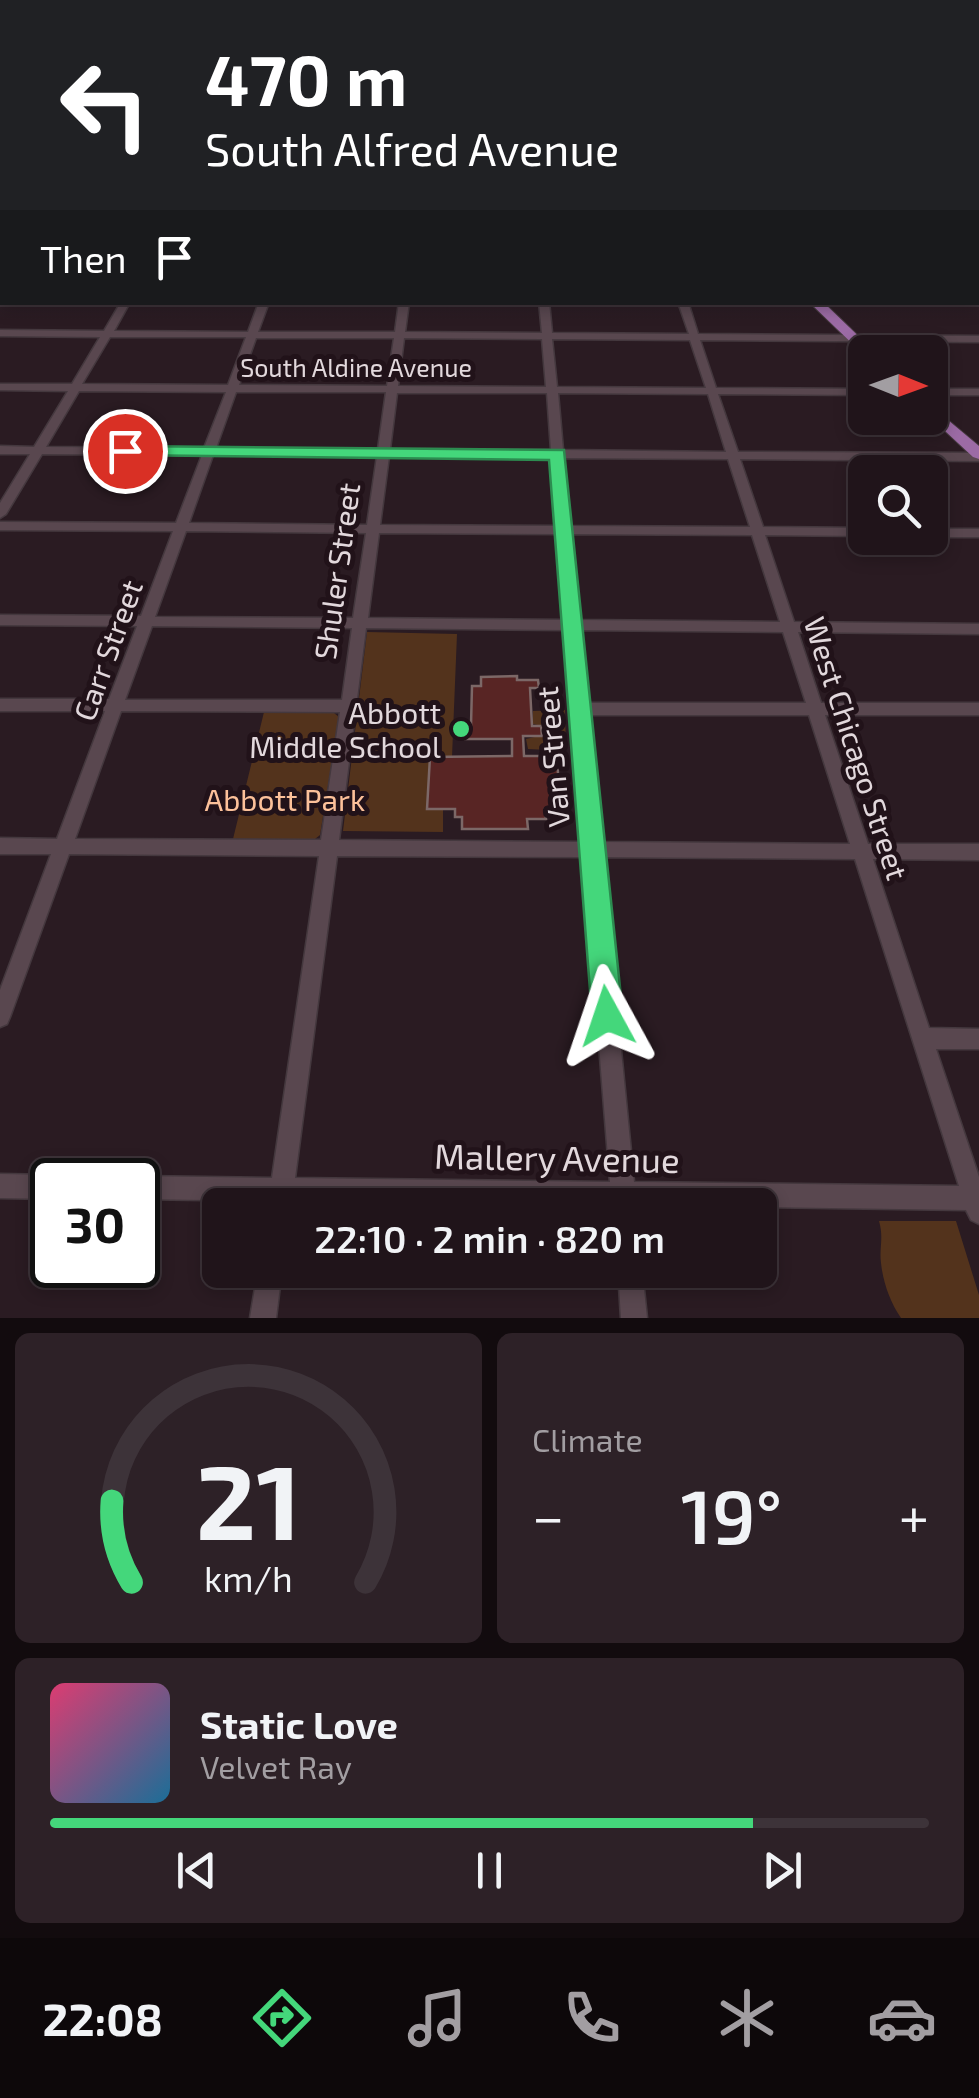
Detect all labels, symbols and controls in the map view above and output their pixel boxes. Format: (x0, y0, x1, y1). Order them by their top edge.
text: 470 m (205, 36, 408, 120)
icon: left (40, 40, 170, 170)
text: South Alfred Avenue (205, 121, 619, 175)
icon: arrive (147, 230, 202, 285)
text: Then (40, 235, 127, 281)
north arrow (848, 335, 948, 435)
map controls (848, 335, 948, 555)
street label: South Aldine Avenue (240, 352, 472, 382)
pin (83, 409, 168, 494)
icon: arrive (98, 424, 153, 479)
button: search (848, 455, 948, 555)
street label: Shuler Street (306, 480, 366, 662)
street label: Carr Street (65, 575, 149, 725)
street label: West Chicago Street (798, 612, 916, 884)
street label: Van Street (528, 685, 576, 829)
place label: Abbott Middle School (249, 694, 441, 764)
marker: Abbott Middle School (450, 718, 472, 740)
park label: Abbott Park (205, 781, 365, 817)
position arrow (555, 964, 659, 1068)
street label: Mallery Avenue (434, 1134, 680, 1180)
speed limit sign: 30 (30, 1158, 160, 1288)
text: 22:10 · 2 min · 820 m (314, 1215, 665, 1261)
text: Climate (532, 1420, 643, 1458)
text: 21 (196, 1436, 301, 1561)
text: 19° (681, 1469, 782, 1559)
text: − (532, 1482, 564, 1548)
text: + (899, 1482, 929, 1548)
text: km/h (204, 1556, 293, 1599)
text: Static Love (200, 1701, 398, 1747)
text: Velvet Ray (200, 1747, 352, 1785)
icon: previous (169, 1843, 224, 1898)
icon: pause (462, 1843, 517, 1898)
icon: next (755, 1843, 810, 1898)
icon: directions (247, 1983, 317, 2053)
icon: music (402, 1983, 472, 2053)
icon: phone (557, 1983, 627, 2053)
icon: climate (712, 1983, 782, 2053)
icon: car (867, 1983, 937, 2053)
text: 22:08 (42, 1991, 163, 2045)

